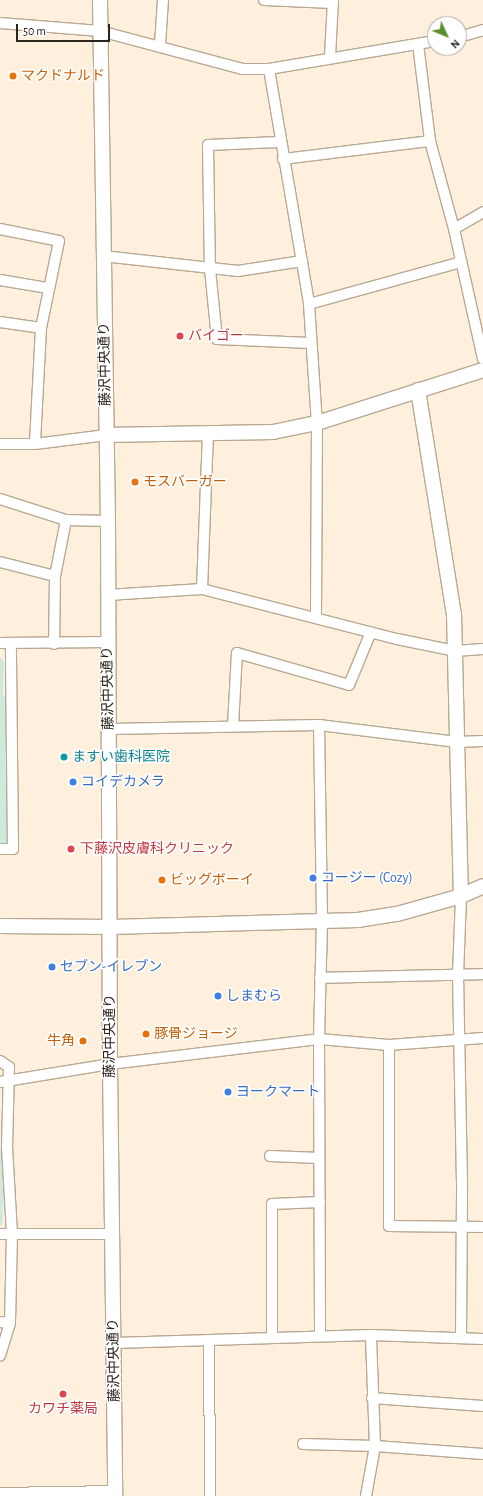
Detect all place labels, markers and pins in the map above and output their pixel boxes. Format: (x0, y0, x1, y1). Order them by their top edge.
place label: マクドナルド (21, 68, 105, 84)
marker: マクドナルド (8, 71, 18, 81)
place label: バイゴー (188, 328, 244, 344)
marker: バイゴー (175, 331, 185, 341)
place label: モスバーガー (143, 474, 227, 490)
marker: モスバーガー (130, 477, 140, 487)
place label: ますい歯科医院 (72, 749, 170, 765)
marker: ますい歯科医院 (59, 752, 69, 762)
place label: コイデカメラ (81, 774, 165, 790)
marker: コイデカメラ (68, 777, 78, 787)
place label: 下藤沢皮膚科クリニック (80, 841, 234, 857)
marker: 下藤沢皮膚科クリニック (65, 843, 77, 855)
place label: コージー (Cozy) (321, 870, 413, 886)
place label: ビッグボーイ (170, 872, 254, 888)
marker: コージー (Cozy) (308, 873, 318, 883)
marker: ビッグボーイ (157, 875, 167, 885)
place label: セブン-イレブン (60, 959, 162, 975)
marker: セブン-イレブン (47, 962, 57, 972)
place label: しまむら (226, 988, 282, 1004)
marker: しまむら (213, 991, 223, 1001)
place label: 豚骨ジョージ (154, 1026, 238, 1042)
marker: 豚骨ジョージ (141, 1029, 151, 1039)
place label: 牛角 (47, 1033, 75, 1049)
marker: 牛角 (78, 1036, 88, 1046)
place label: ヨークマート (236, 1084, 320, 1100)
marker: ヨークマート (223, 1087, 233, 1097)
marker: カワチ薬局 (58, 1389, 68, 1399)
place label: カワチ薬局 (28, 1401, 98, 1417)

